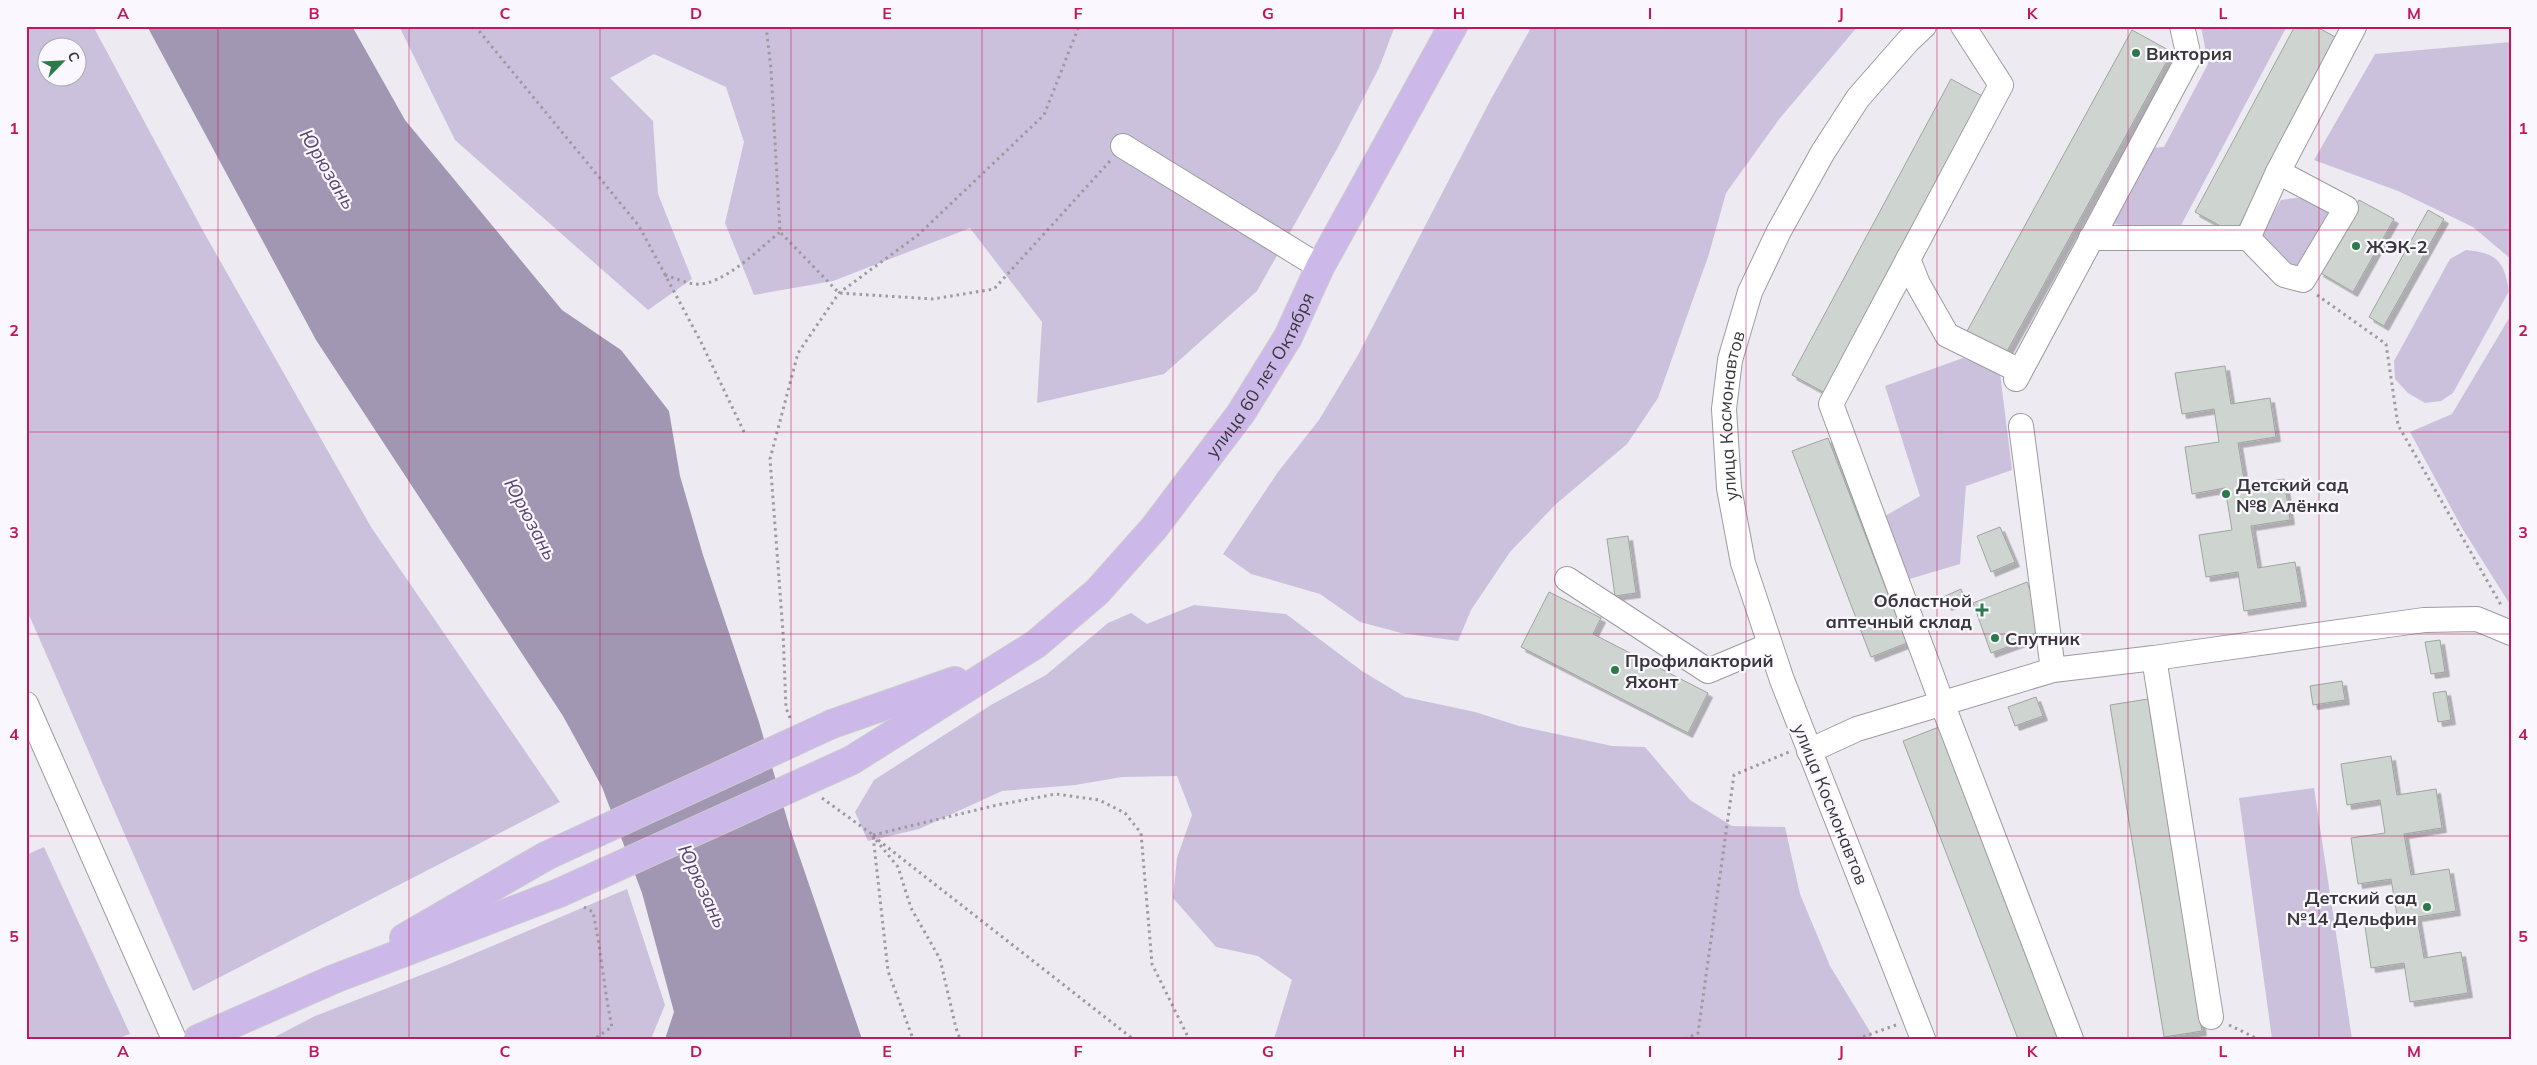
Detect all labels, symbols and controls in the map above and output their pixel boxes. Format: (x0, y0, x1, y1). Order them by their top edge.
text: A (117, 3, 129, 23)
text: B (308, 3, 320, 23)
text: C (500, 3, 511, 23)
text: D (690, 3, 702, 23)
text: E (882, 3, 892, 23)
text: F (1073, 3, 1083, 23)
text: G (1262, 3, 1274, 23)
text: H (1453, 3, 1465, 23)
text: I (1648, 3, 1652, 23)
text: J (1838, 3, 1844, 23)
text: K (2027, 3, 2039, 23)
text: L (2219, 3, 2228, 23)
text: M (2407, 3, 2421, 23)
north arrow (38, 38, 88, 88)
place label: Виктория (2146, 42, 2232, 65)
marker: Виктория (2130, 47, 2142, 59)
text: С (64, 49, 84, 65)
text: 1 (9, 118, 19, 138)
text: 1 (2518, 118, 2528, 138)
water label: Юрюзань (295, 125, 361, 213)
place label: ЖЭК-2 (2366, 235, 2428, 258)
marker: ЖЭК-2 (2350, 240, 2362, 252)
street label: улица 60 лет Октября (1200, 288, 1318, 462)
text: 2 (9, 320, 19, 340)
text: 2 (2518, 320, 2528, 340)
street label: улица Космонавтов (1712, 328, 1750, 503)
place label: Детский сад №8 Алёнка (2236, 473, 2349, 517)
water label: Юрюзань (499, 474, 563, 564)
marker: Детский сад №8 Алёнка (2220, 488, 2232, 500)
text: 3 (9, 522, 19, 542)
text: 3 (2518, 522, 2528, 542)
place label: Областной аптечный склад (1826, 589, 1973, 633)
marker: Областной аптечный склад (1976, 604, 1988, 616)
place label: Спутник (2005, 627, 2080, 650)
marker: Спутник (1989, 632, 2001, 644)
place label: Профилакторий Яхонт (1625, 649, 1773, 693)
marker: Профилакторий Яхонт (1609, 664, 1621, 676)
street label: улица Космонавтов (1788, 720, 1874, 888)
text: 4 (9, 724, 19, 744)
text: 4 (2518, 724, 2528, 744)
water label: Юрюзань (673, 840, 733, 932)
place label: Детский сад №14 Дельфин (2287, 886, 2418, 930)
marker: Детский сад №14 Дельфин (2421, 901, 2433, 913)
text: 5 (9, 926, 19, 946)
text: 5 (2518, 926, 2528, 946)
text: A (117, 1041, 129, 1061)
text: B (308, 1041, 320, 1061)
text: C (500, 1041, 511, 1061)
text: D (690, 1041, 702, 1061)
text: E (882, 1041, 892, 1061)
text: F (1073, 1041, 1083, 1061)
text: G (1262, 1041, 1274, 1061)
text: H (1453, 1041, 1465, 1061)
text: I (1648, 1041, 1652, 1061)
text: J (1838, 1041, 1844, 1061)
text: K (2027, 1041, 2039, 1061)
text: L (2219, 1041, 2228, 1061)
text: M (2407, 1041, 2421, 1061)

